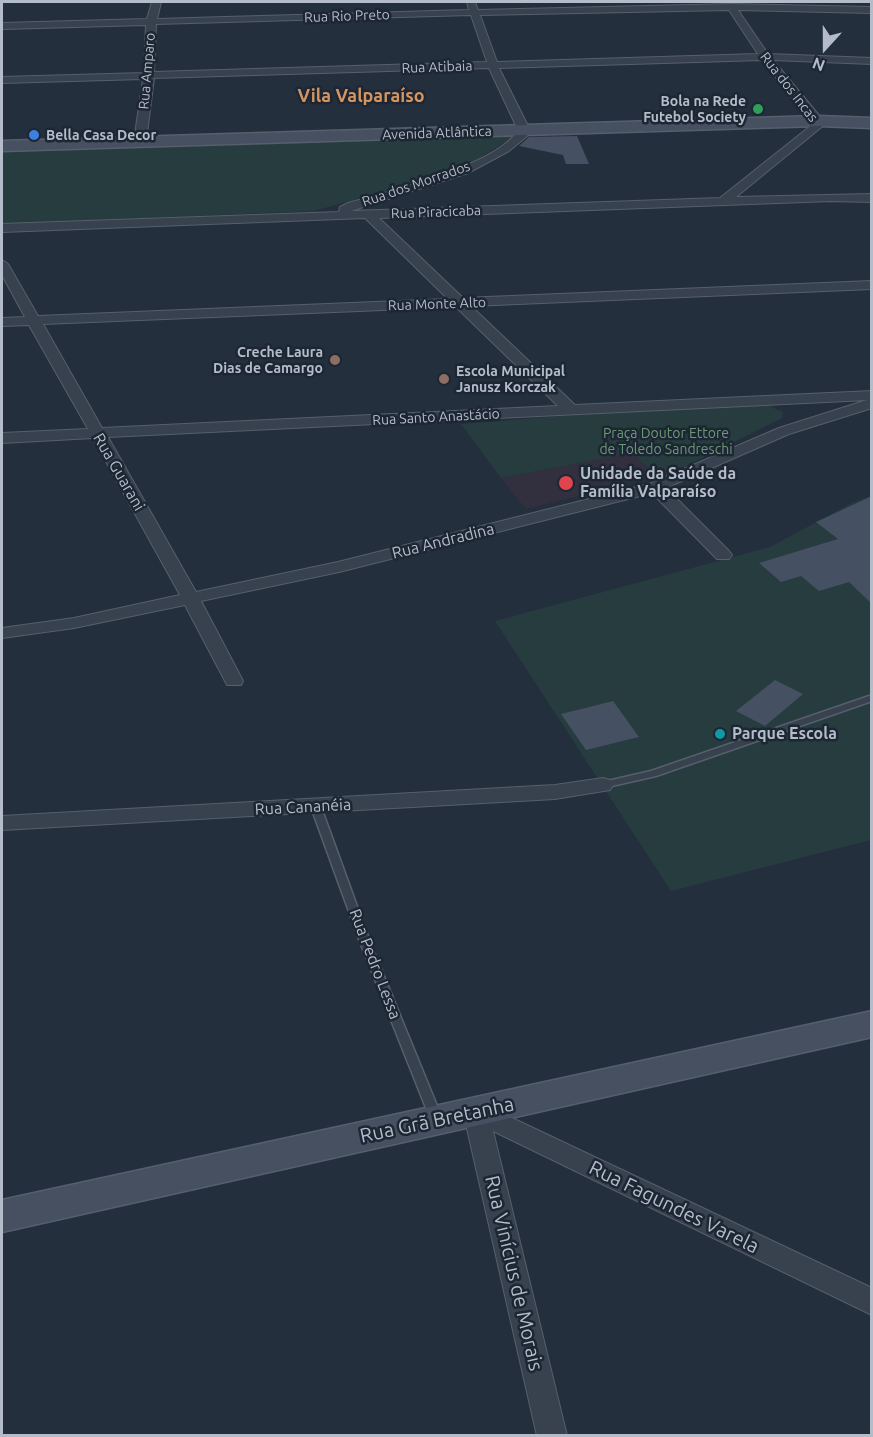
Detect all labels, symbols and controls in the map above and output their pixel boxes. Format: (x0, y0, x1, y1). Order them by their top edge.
street label: Rua Rio Preto (304, 6, 390, 26)
north arrow (795, 18, 855, 78)
street label: Rua Amparo (135, 32, 159, 110)
street label: Rua dos Incas (756, 49, 822, 125)
text: N (810, 54, 827, 75)
street label: Rua Atibaia (401, 57, 473, 77)
district label: Vila Valparaíso (297, 85, 425, 107)
place label: Bola na Rede Futebol Society (643, 93, 746, 125)
marker: Bola na Rede Futebol Society (751, 102, 765, 116)
street label: Avenida Atlântica (382, 123, 492, 143)
place label: Bella Casa Decor (46, 127, 156, 143)
marker: Bella Casa Decor (27, 128, 41, 142)
street label: Rua dos Morrados (360, 158, 472, 210)
street label: Rua Piracicaba (391, 202, 481, 222)
street label: Rua Monte Alto (388, 294, 486, 314)
place label: Creche Laura Dias de Camargo (213, 344, 323, 376)
marker: Creche Laura Dias de Camargo (328, 353, 342, 367)
place label: Escola Municipal Janusz Korczak (456, 363, 565, 396)
marker: Escola Municipal Janusz Korczak (437, 372, 451, 386)
street label: Rua Santo Anastácio (372, 405, 500, 429)
park label: Praça Doutor Ettore de Toledo Sandreschi (599, 425, 733, 458)
street label: Rua Guarani (89, 430, 149, 514)
place label: Unidade da Saúde da Família Valparaíso (580, 464, 736, 502)
marker: Unidade da Saúde da Família Valparaíso (557, 474, 575, 492)
street label: Rua Andradina (390, 519, 496, 563)
place label: Parque Escola (732, 724, 837, 744)
marker: Parque Escola (713, 727, 727, 741)
street label: Rua Cananéia (254, 795, 352, 819)
street label: Rua Pedro Lessa (345, 906, 405, 1022)
street label: Rua Grã Bretanha (358, 1092, 516, 1148)
street label: Rua Fagundes Varela (585, 1155, 763, 1259)
street label: Rua Vinícius de Morais (480, 1173, 548, 1373)

